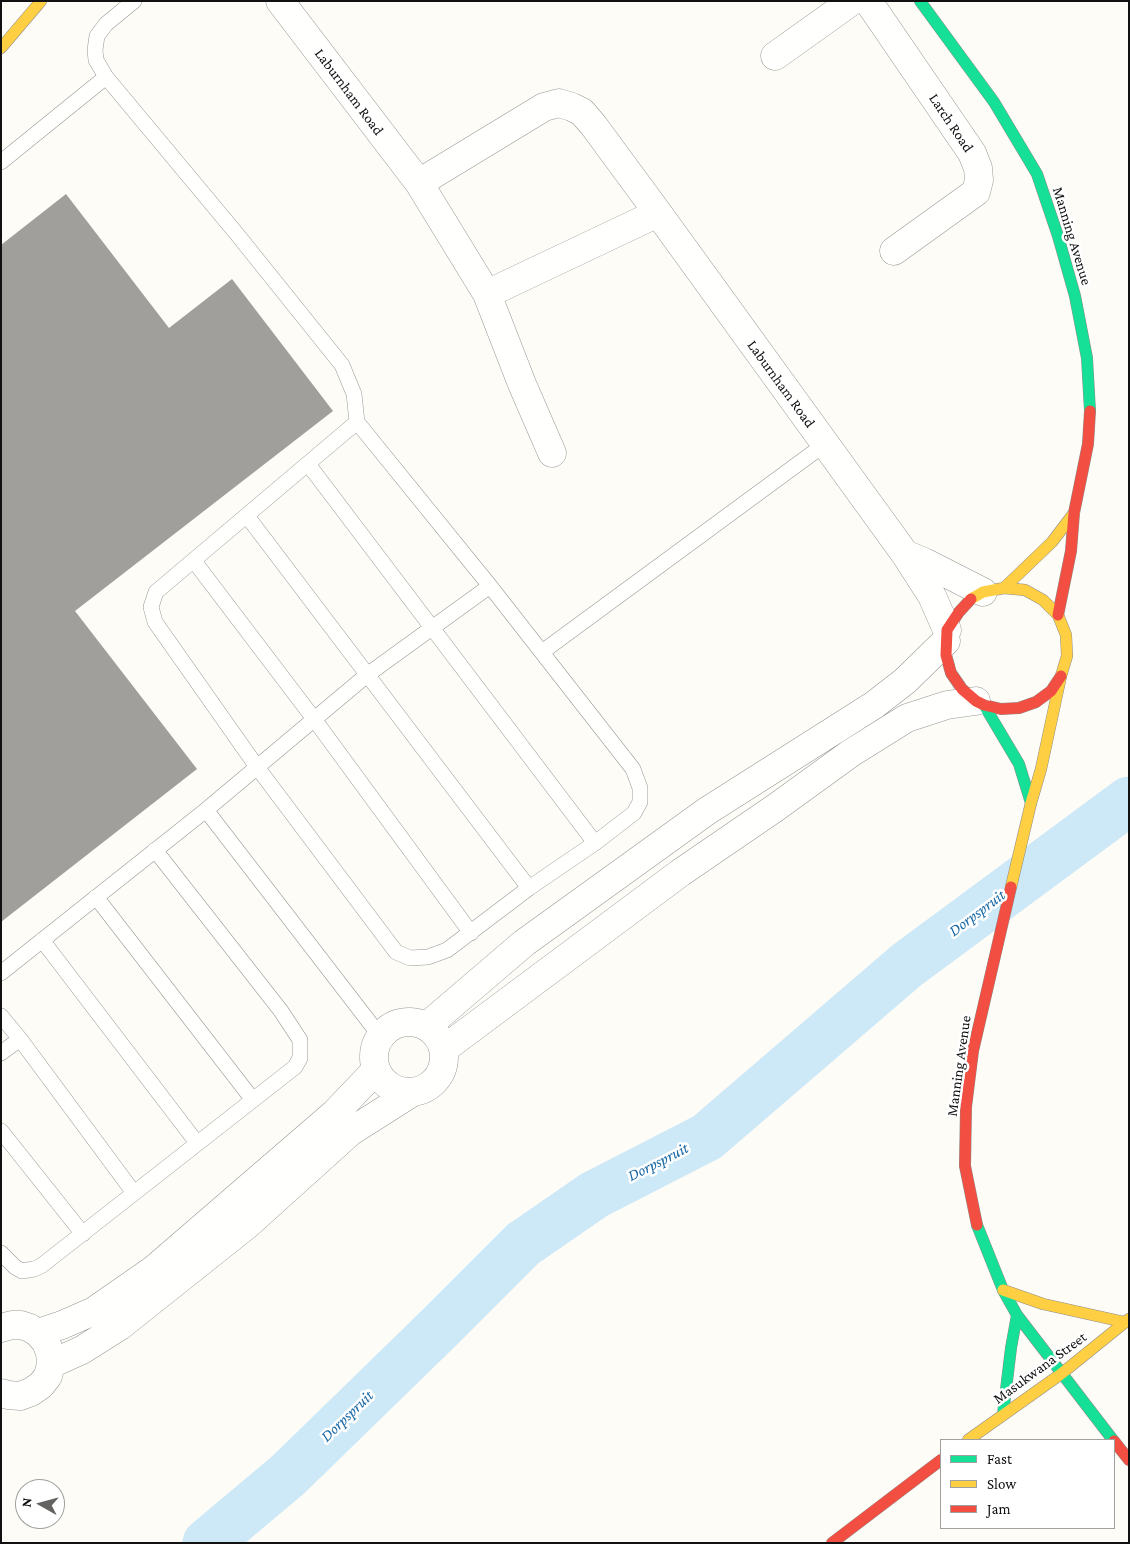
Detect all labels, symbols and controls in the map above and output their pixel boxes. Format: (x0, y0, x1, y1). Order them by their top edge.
street label: Laburnham Road (311, 45, 387, 139)
street label: Larch Road (925, 90, 977, 156)
street label: Manning Avenue (1049, 185, 1095, 287)
street label: Laburnham Road (743, 337, 819, 431)
water label: Dorpspruit (945, 886, 1009, 940)
street label: Manning Avenue (943, 1014, 975, 1118)
water label: Dorpspruit (624, 1139, 692, 1185)
street label: Masukwana Street (990, 1328, 1090, 1408)
water label: Dorpspruit (317, 1386, 377, 1446)
legend (940, 1439, 1115, 1529)
text: Fast (987, 1451, 1012, 1467)
text: Slow (987, 1476, 1016, 1492)
north arrow (15, 1479, 65, 1529)
text: N (18, 1497, 35, 1508)
text: Jam (987, 1501, 1010, 1517)

